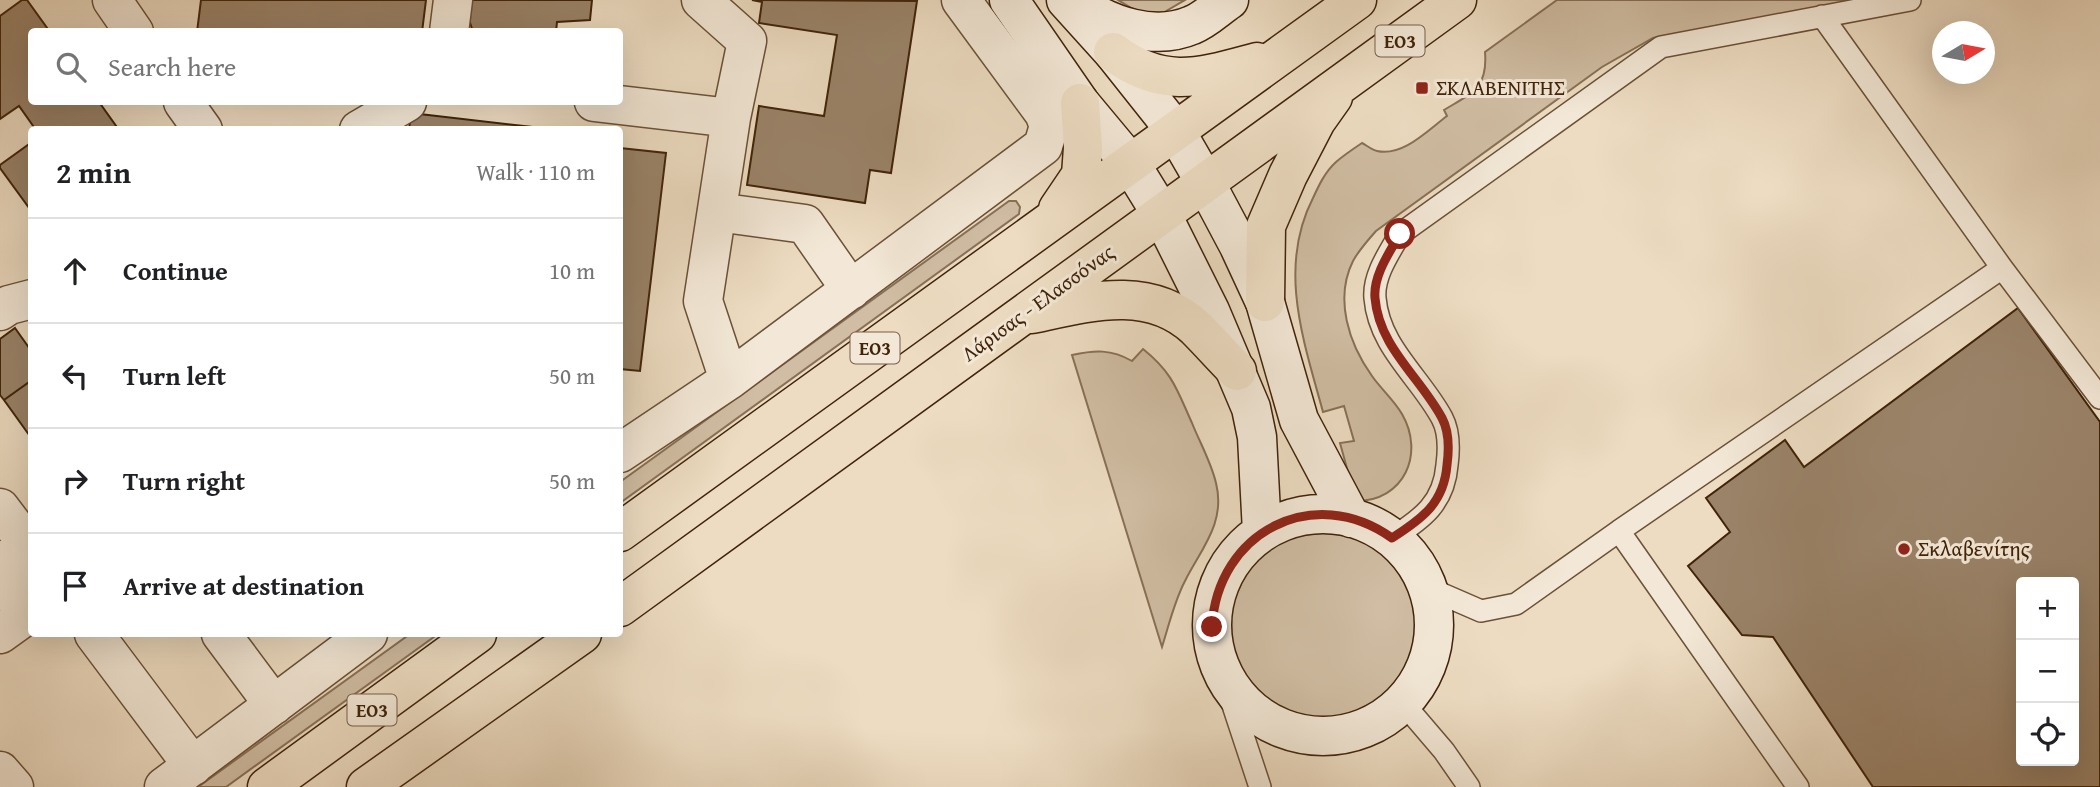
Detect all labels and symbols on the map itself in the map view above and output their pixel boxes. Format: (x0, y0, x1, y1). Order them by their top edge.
north arrow (1932, 21, 1995, 84)
road number: ΕΟ3 (1376, 25, 1424, 56)
place label: ΣΚΛΑΒΕΝΙΤΗΣ (1436, 72, 1565, 103)
marker: ΣΚΛΑΒΕΝΙΤΗΣ (1414, 80, 1430, 96)
route start (1384, 218, 1415, 249)
street label: Λάρισας - Ελασσόνας (955, 236, 1121, 369)
road number: ΕΟ3 (850, 332, 900, 364)
place label: Σκλαβενίτης (1918, 533, 2030, 564)
marker: Σκλαβενίτης (1896, 541, 1912, 557)
route end (1196, 611, 1227, 642)
road number: ΕΟ3 (348, 694, 396, 726)

